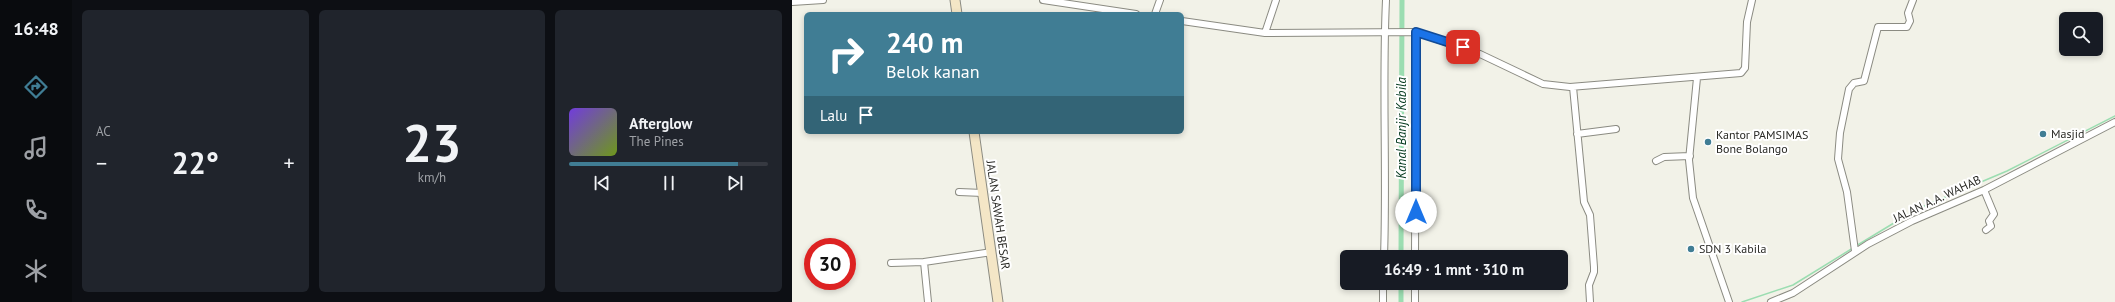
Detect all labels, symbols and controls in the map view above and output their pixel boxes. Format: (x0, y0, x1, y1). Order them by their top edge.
map controls (2059, 12, 2103, 56)
button: search (2059, 12, 2103, 56)
text: 16:48 (13, 17, 59, 40)
text: 240 m (886, 24, 963, 61)
icon: right (820, 28, 872, 80)
pin (1446, 30, 1480, 64)
icon: arrive (1452, 36, 1474, 58)
text: Belok kanan (886, 60, 980, 83)
icon: directions (22, 73, 50, 101)
water label: Kanal Banjir Kabila (1393, 76, 1410, 179)
icon: arrive (855, 104, 877, 126)
text: Lalu (820, 106, 847, 125)
text: 23 (403, 109, 461, 176)
text: Afterglow (629, 114, 692, 133)
text: AC (96, 123, 111, 140)
place label: Masjid (2051, 126, 2084, 141)
place label: Kantor PAMSIMAS Bone Bolango (1716, 127, 1808, 156)
marker: Masjid (2038, 129, 2048, 139)
text: The Pines (629, 133, 684, 150)
icon: music (22, 134, 50, 162)
marker: Kantor PAMSIMAS Bone Bolango (1703, 137, 1713, 147)
text: 22° (172, 143, 219, 182)
text: − (96, 149, 107, 177)
text: + (284, 149, 295, 177)
street label: JALAN SAWAH BESAR (983, 158, 1014, 270)
text: km/h (418, 169, 446, 186)
icon: previous (591, 172, 613, 194)
icon: pause (658, 172, 680, 194)
icon: next (724, 172, 746, 194)
street label: JALAN A.A. WAHAB (1890, 172, 1983, 226)
position arrow (1395, 191, 1437, 233)
icon: phone (22, 196, 50, 224)
speed limit sign: 30 (804, 238, 856, 290)
place label: SDN 3 Kabila (1699, 241, 1766, 256)
marker: SDN 3 Kabila (1686, 244, 1696, 254)
icon: climate (22, 257, 50, 285)
text: 16:49 · 1 mnt · 310 m (1384, 260, 1524, 279)

